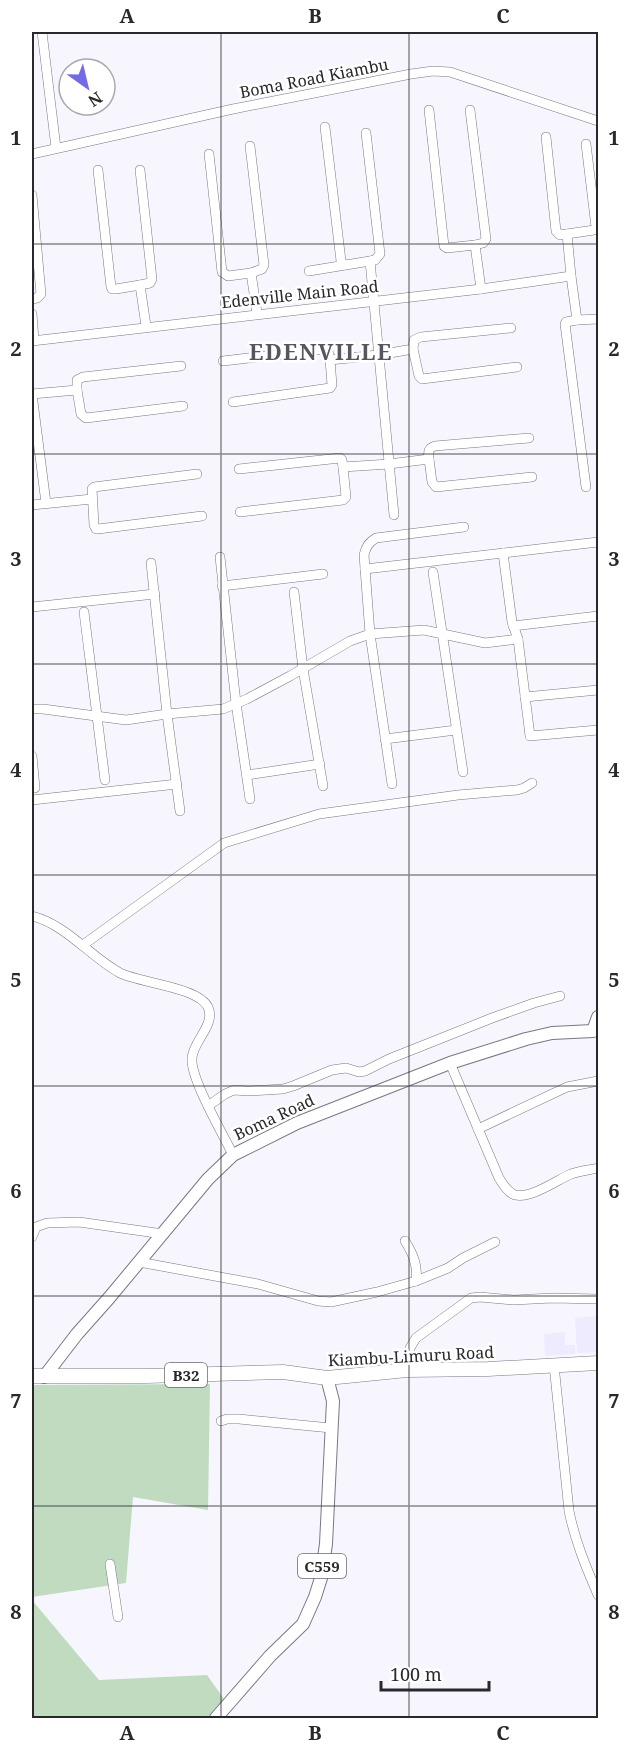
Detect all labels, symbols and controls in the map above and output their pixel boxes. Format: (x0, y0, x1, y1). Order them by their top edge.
text: A (119, 2, 135, 29)
text: B (308, 2, 322, 29)
text: C (496, 2, 510, 29)
street label: Boma Road Kiambu (238, 53, 390, 103)
north arrow (57, 57, 117, 117)
text: N (84, 87, 107, 112)
text: 1 (10, 124, 22, 151)
text: 1 (608, 124, 620, 151)
street label: Edenville Main Road (220, 275, 380, 313)
text: 2 (10, 335, 22, 362)
text: 2 (608, 335, 620, 362)
district label: EDENVILLE (249, 336, 393, 366)
text: 3 (10, 545, 22, 572)
text: 3 (608, 545, 620, 572)
text: 4 (10, 756, 22, 783)
text: 4 (608, 756, 620, 783)
text: 5 (10, 966, 22, 993)
text: 5 (608, 966, 620, 993)
street label: Boma Road (230, 1089, 318, 1145)
text: 6 (10, 1177, 22, 1204)
text: 6 (608, 1177, 620, 1204)
street label: Kiambu-Limuru Road (327, 1341, 495, 1371)
road number: B32 (165, 1363, 207, 1387)
text: 7 (10, 1387, 22, 1414)
text: 7 (608, 1387, 620, 1414)
road number: C559 (298, 1554, 346, 1578)
text: 8 (10, 1598, 22, 1625)
text: 8 (608, 1598, 620, 1625)
scale bar (381, 1654, 489, 1692)
text: 100 m (390, 1662, 442, 1686)
text: A (119, 1719, 135, 1746)
text: B (308, 1719, 322, 1746)
text: C (496, 1719, 510, 1746)

